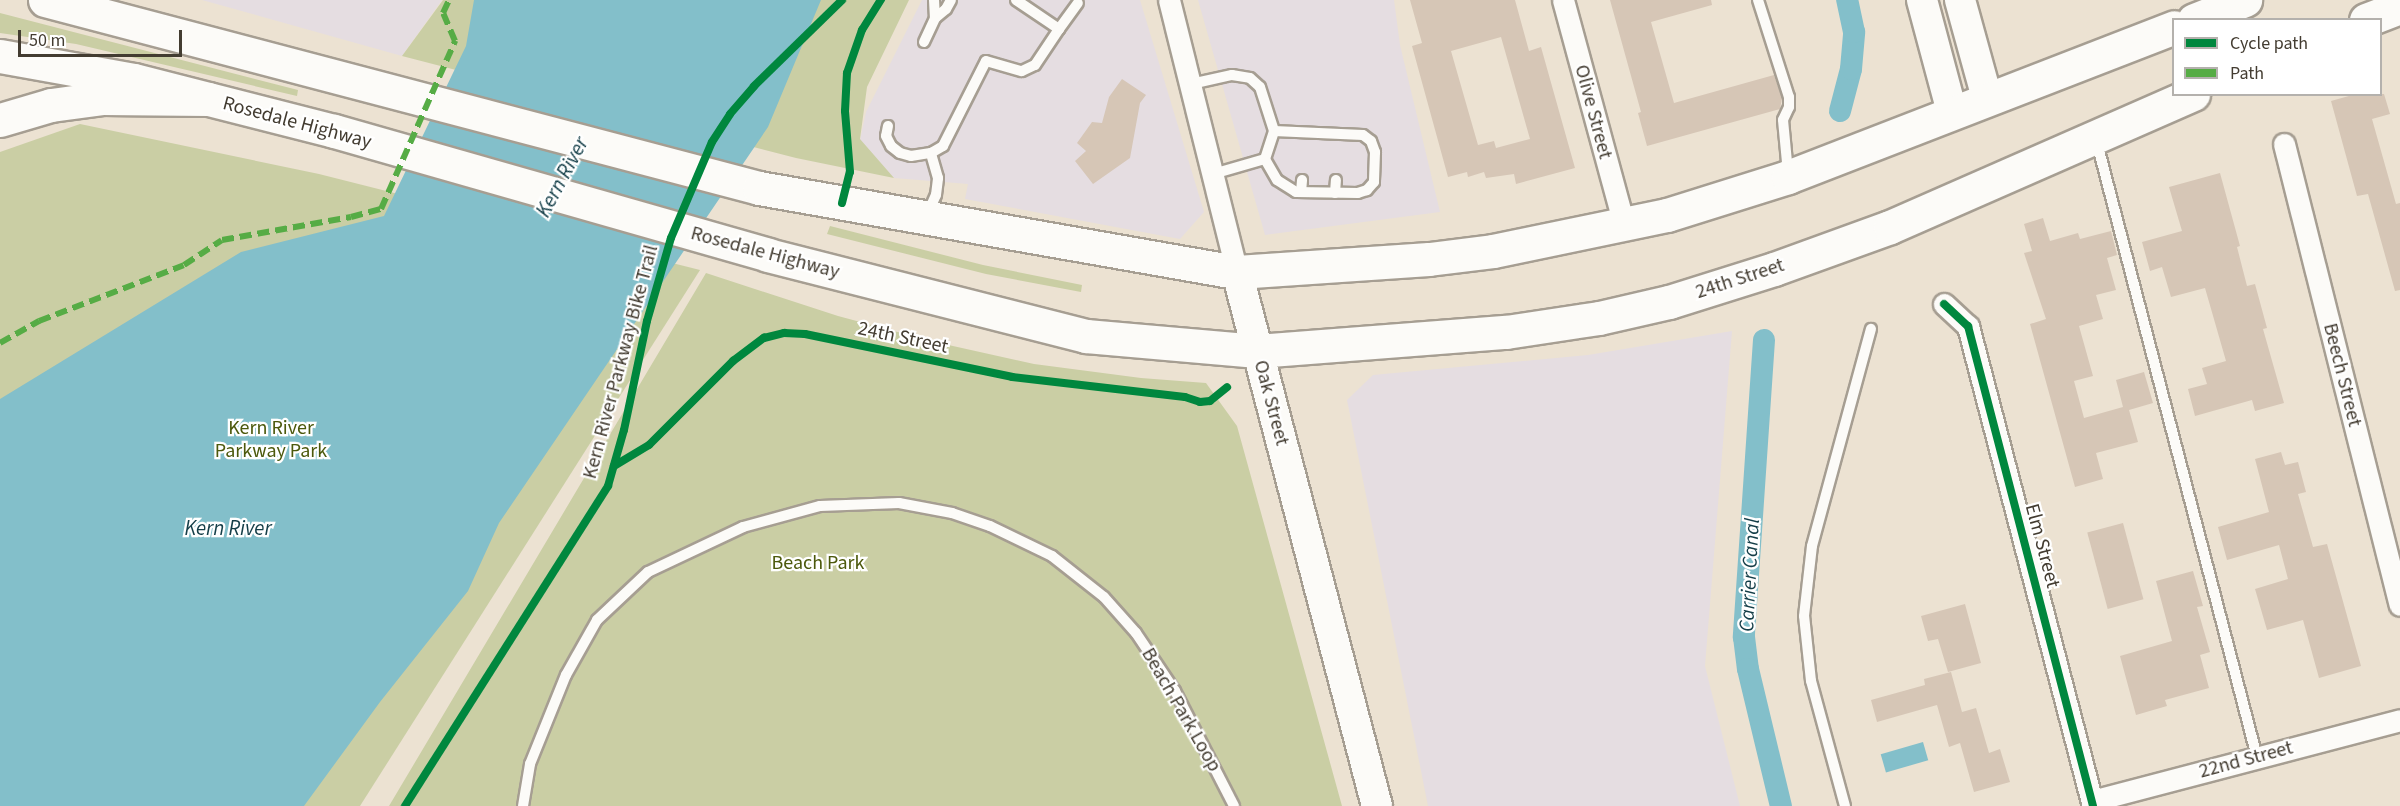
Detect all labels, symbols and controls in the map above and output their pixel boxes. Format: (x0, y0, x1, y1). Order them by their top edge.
scale bar (21, 18, 184, 56)
legend (2172, 18, 2382, 96)
text: 50 m (29, 28, 65, 53)
text: Cycle path (2230, 31, 2308, 56)
text: Path (2230, 61, 2264, 86)
street label: Olive Street (1569, 62, 1617, 162)
street label: Rosedale Highway (220, 92, 374, 154)
water label: Kern River (530, 133, 594, 221)
street label: Rosedale Highway (688, 222, 842, 284)
street label: Kern River Parkway Bike Trail (578, 242, 664, 482)
street label: 24th Street (1693, 253, 1787, 305)
street label: 24th Street (856, 317, 950, 359)
street label: Beech Street (2318, 321, 2366, 429)
street label: Oak Street (1248, 358, 1294, 448)
park label: Kern River Parkway Park (215, 417, 327, 464)
street label: Elm Street (2019, 501, 2065, 591)
water label: Kern River (184, 515, 272, 541)
water label: Carrier Canal (1733, 517, 1765, 633)
park label: Beach Park (772, 551, 864, 575)
street label: Beach Park Loop (1136, 644, 1226, 776)
street label: 22nd Street (2197, 736, 2295, 784)

